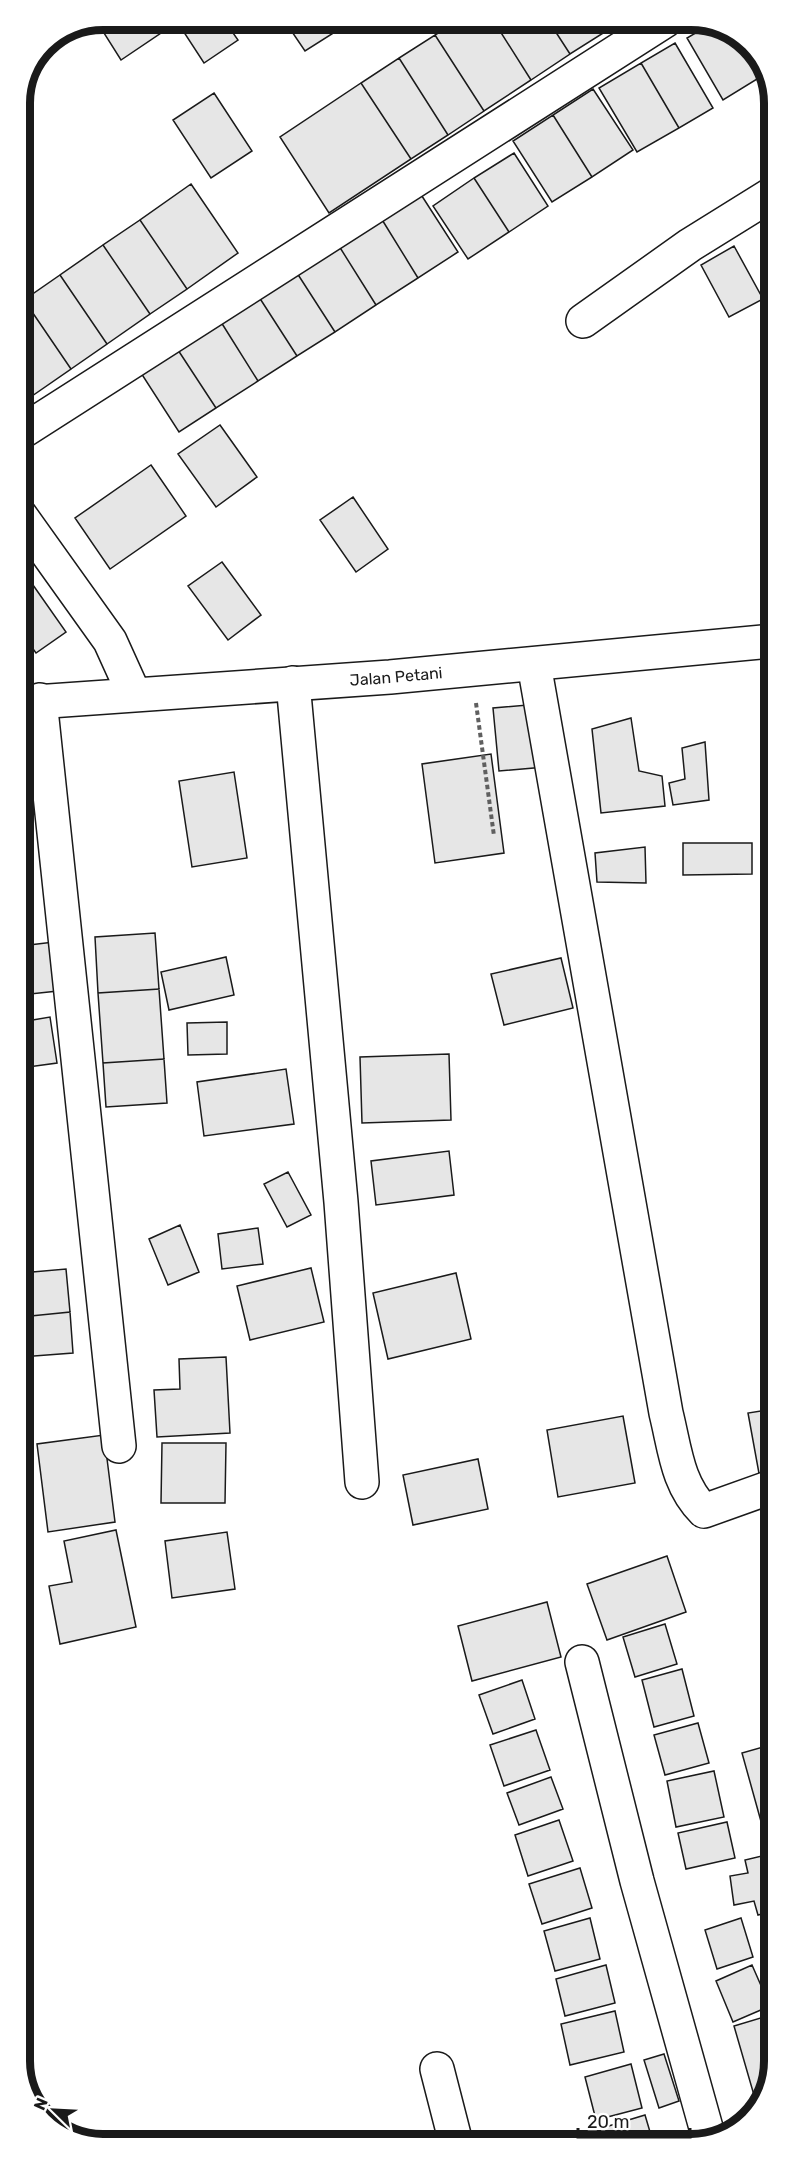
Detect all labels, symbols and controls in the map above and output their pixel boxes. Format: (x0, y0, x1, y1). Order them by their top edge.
street label: Jalan Petani (349, 663, 443, 690)
north arrow (24, 2080, 84, 2140)
text: N (30, 2095, 52, 2113)
scale bar (578, 2101, 690, 2139)
text: 20 m (587, 2111, 629, 2133)

